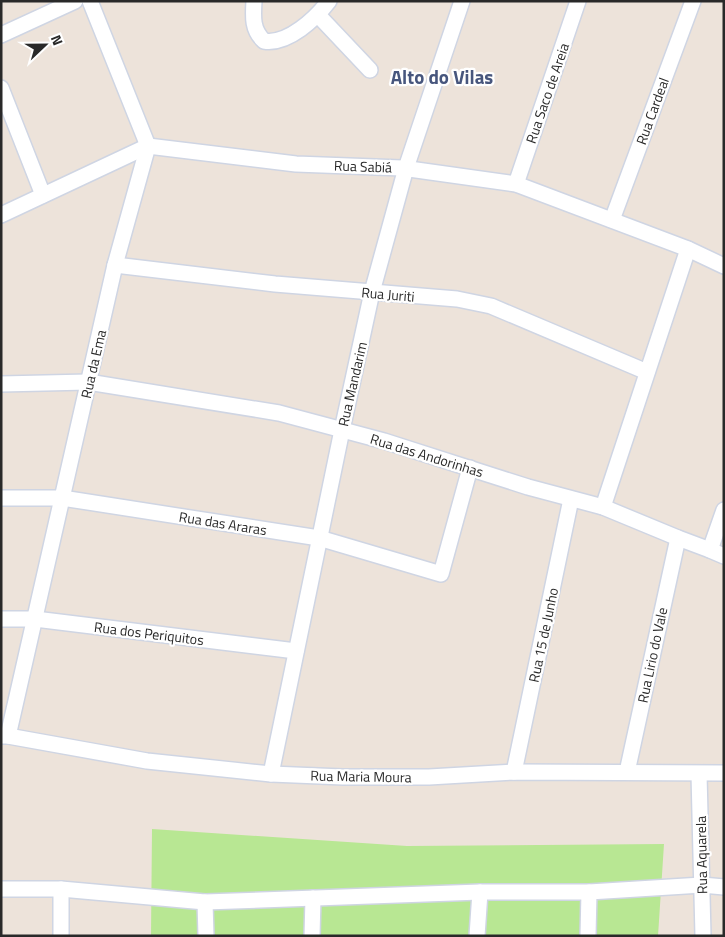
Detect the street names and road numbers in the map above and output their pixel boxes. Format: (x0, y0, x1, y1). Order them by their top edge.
street label: Rua Saco de Areia (520, 40, 574, 146)
street label: Rua Cardeal (630, 74, 674, 148)
street label: Rua Sabiá (334, 154, 392, 178)
street label: Rua Juriti (360, 281, 416, 307)
street label: Rua da Ema (75, 327, 111, 401)
street label: Rua Mandarim (332, 340, 372, 428)
street label: Rua das Andorinhas (368, 428, 486, 482)
street label: Rua das Araras (178, 506, 268, 540)
street label: Rua 15 de Junho (523, 586, 563, 684)
street label: Rua Lirio do Vale (632, 605, 672, 705)
street label: Rua dos Periquitos (93, 616, 205, 650)
street label: Rua Maria Moura (310, 765, 412, 787)
street label: Rua Aquarela (690, 816, 712, 894)

